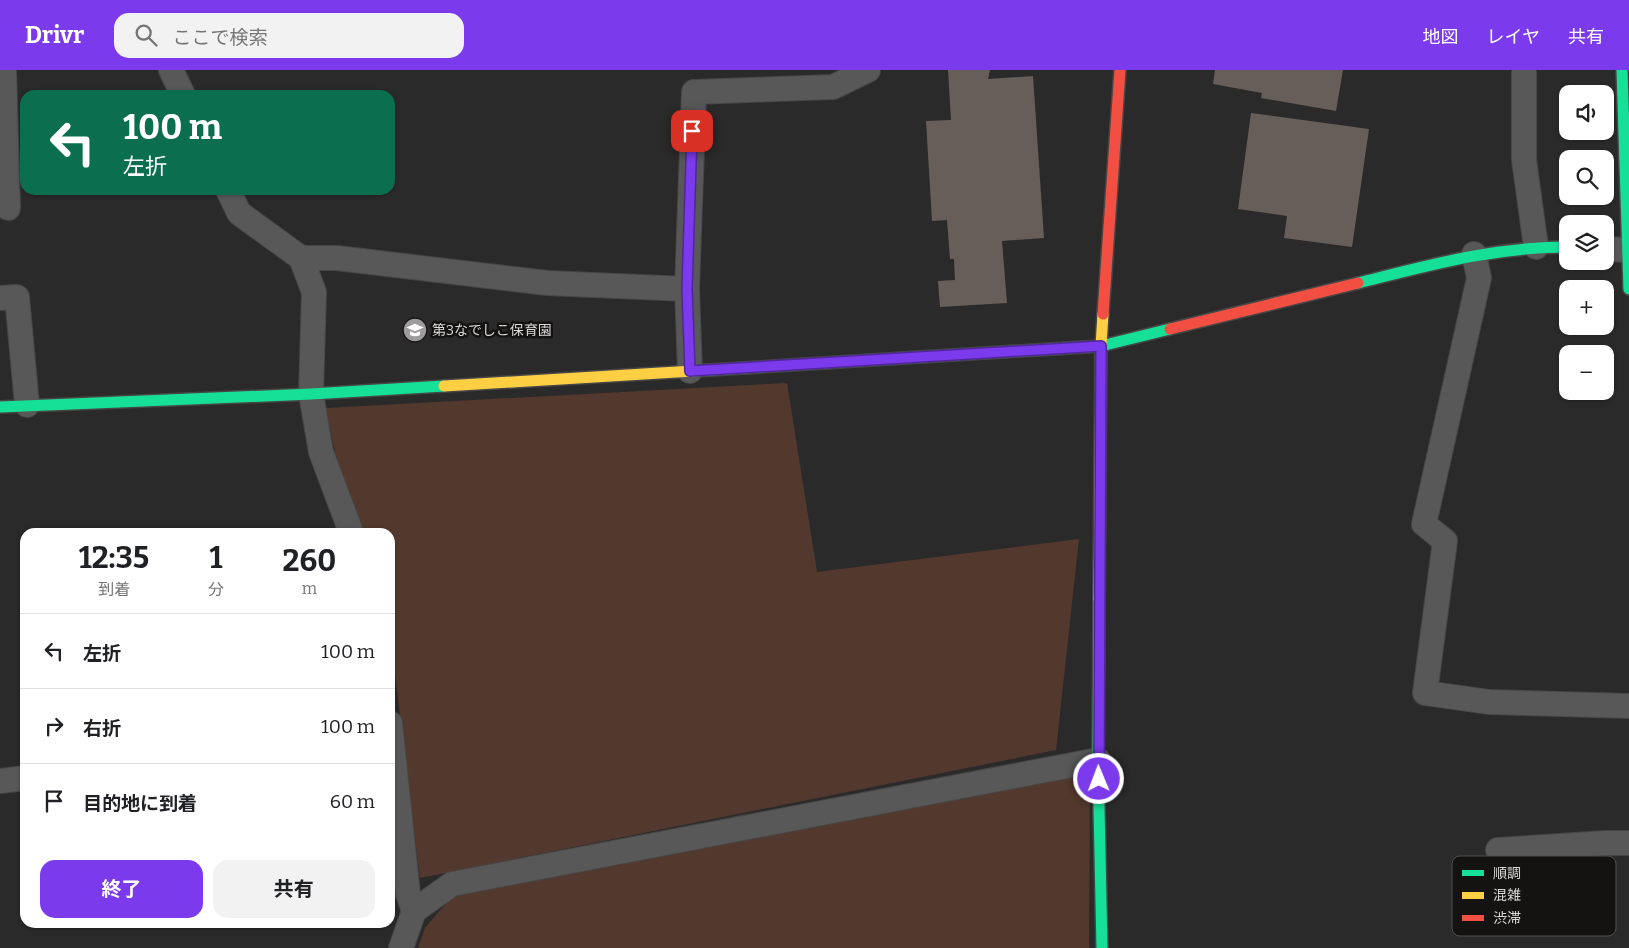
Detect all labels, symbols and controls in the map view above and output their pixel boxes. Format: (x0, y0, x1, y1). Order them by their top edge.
search box (114, 13, 464, 58)
text: Drivr (25, 21, 84, 49)
icon: search (132, 21, 160, 49)
text: ここで検索 (172, 26, 267, 49)
text: 地図 (1423, 26, 1459, 48)
text: レイヤ (1487, 26, 1540, 48)
text: 共有 (1568, 26, 1604, 48)
map controls (1559, 85, 1614, 400)
button: sound (1559, 85, 1614, 140)
text: 100 m (123, 106, 222, 148)
icon: left (40, 110, 105, 175)
pin (671, 110, 713, 152)
icon: arrive (678, 117, 706, 145)
button: search (1559, 150, 1614, 205)
text: 左折 (123, 153, 167, 180)
button: layers (1559, 215, 1614, 270)
button: + (1559, 280, 1614, 335)
school or university icon: 第3なでしこ保育園 (402, 317, 428, 343)
place label: 第3なでしこ保育園 (432, 322, 552, 339)
button: − (1559, 345, 1614, 400)
text: 12:35 (79, 540, 149, 576)
text: 1 (209, 540, 222, 576)
text: 260 (283, 543, 336, 579)
text: m (302, 579, 317, 598)
text: 到着 (98, 580, 130, 599)
text: 分 (208, 580, 224, 599)
icon: left (40, 637, 68, 665)
text: 100 m (321, 640, 375, 663)
text: 左折 (83, 642, 121, 665)
icon: right (40, 712, 68, 740)
text: 100 m (321, 715, 375, 738)
text: 右折 (83, 717, 121, 740)
position arrow (1072, 752, 1124, 804)
icon: arrive (40, 787, 68, 815)
text: 60 m (330, 790, 375, 813)
text: 目的地に到着 (83, 792, 197, 815)
legend (1452, 856, 1616, 936)
button: 終了 (40, 860, 203, 918)
button: 共有 (213, 860, 375, 918)
text: 順調 (1493, 865, 1521, 882)
text: 混雑 (1493, 887, 1521, 904)
text: 渋滞 (1493, 910, 1521, 927)

